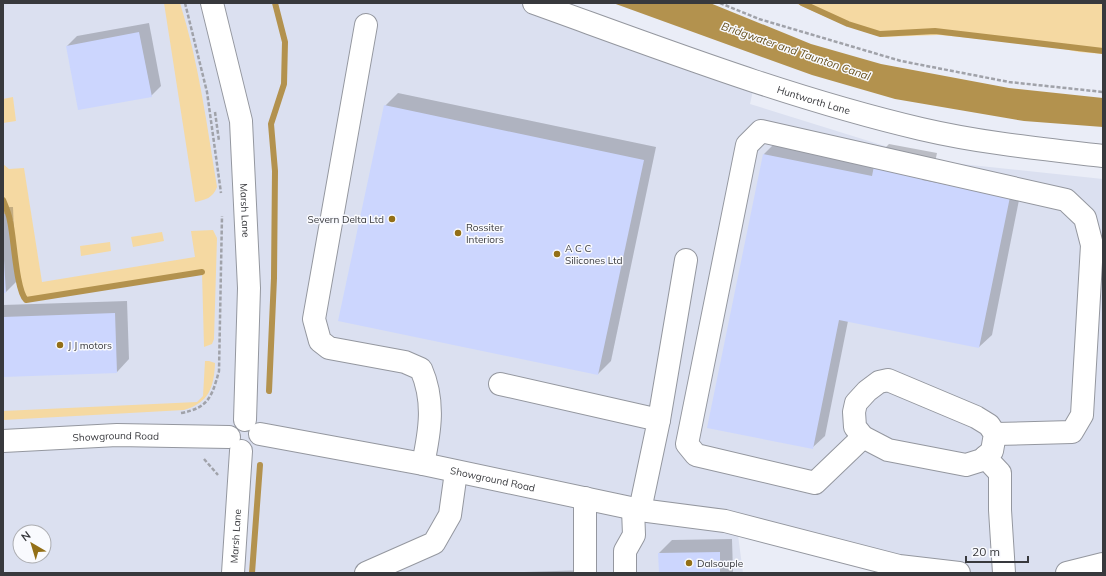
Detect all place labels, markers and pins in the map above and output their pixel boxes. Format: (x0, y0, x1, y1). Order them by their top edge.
place label: Severn Delta Ltd (308, 213, 384, 226)
marker: Severn Delta Ltd (387, 214, 397, 224)
place label: Rossiter Interiors (466, 221, 504, 246)
marker: Rossiter Interiors (453, 228, 463, 238)
place label: A C C Silicones Ltd (565, 242, 622, 267)
marker: A C C Silicones Ltd (552, 249, 562, 259)
place label: J J motors (68, 339, 112, 352)
marker: J J motors (55, 340, 65, 350)
place label: Dalsouple (697, 557, 743, 570)
marker: Dalsouple (684, 558, 694, 568)

